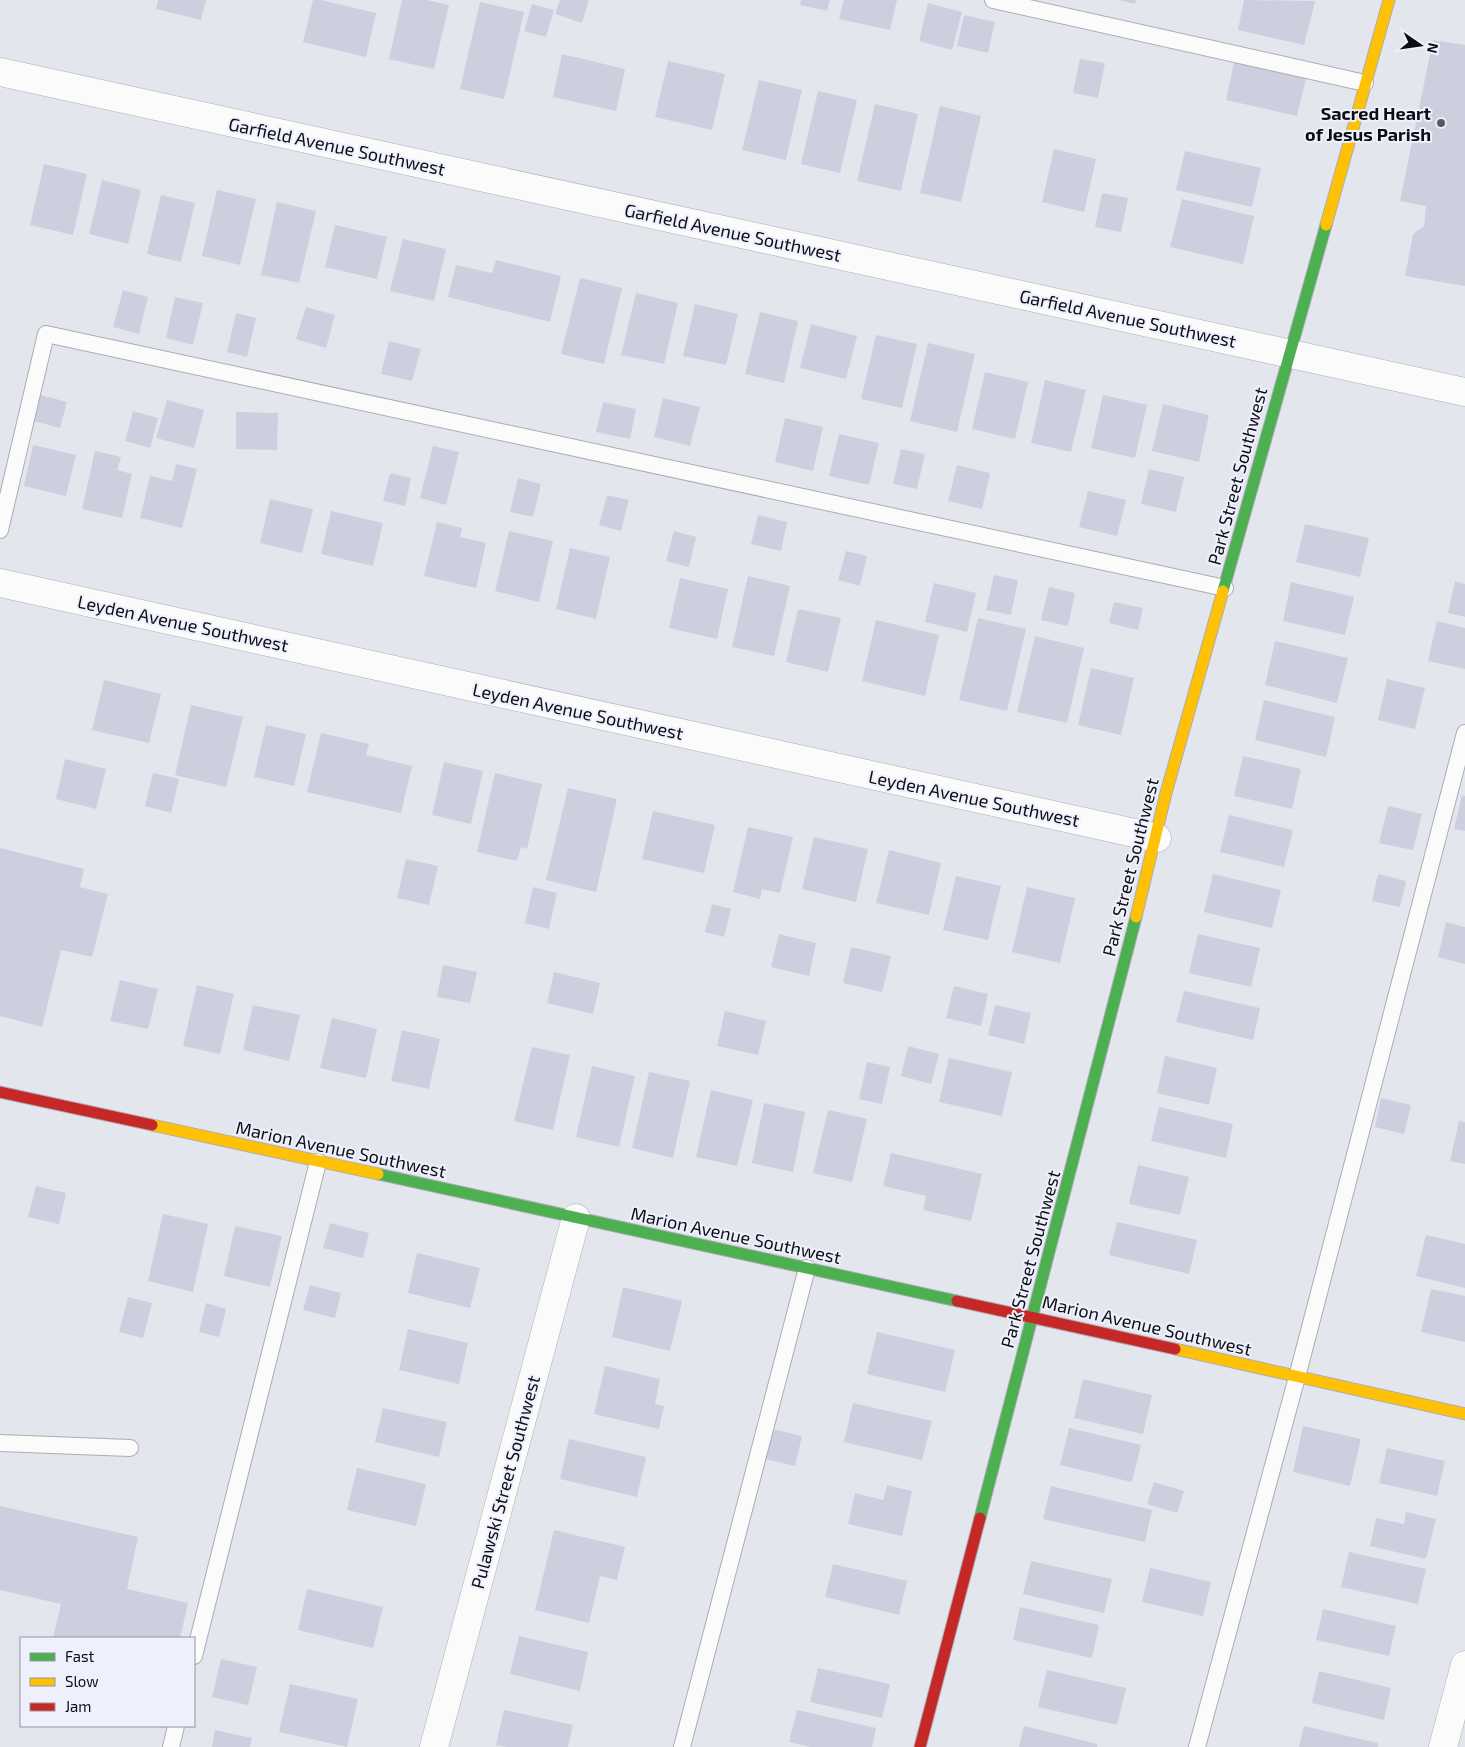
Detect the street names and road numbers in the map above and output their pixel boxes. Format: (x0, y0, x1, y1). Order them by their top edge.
street label: Garfield Avenue Southwest (227, 112, 447, 180)
street label: Garfield Avenue Southwest (623, 198, 843, 266)
street label: Garfield Avenue Southwest (1018, 284, 1238, 352)
street label: Park Street Southwest (1203, 385, 1271, 567)
street label: Leyden Avenue Southwest (76, 590, 291, 656)
street label: Leyden Avenue Southwest (471, 678, 686, 744)
street label: Leyden Avenue Southwest (867, 765, 1082, 831)
street label: Park Street Southwest (1097, 775, 1163, 958)
street label: Marion Avenue Southwest (234, 1116, 448, 1182)
street label: Park Street Southwest (996, 1168, 1064, 1350)
street label: Marion Avenue Southwest (629, 1202, 843, 1268)
street label: Marion Avenue Southwest (1040, 1290, 1254, 1360)
street label: Pulawski Street Southwest (466, 1373, 544, 1591)

